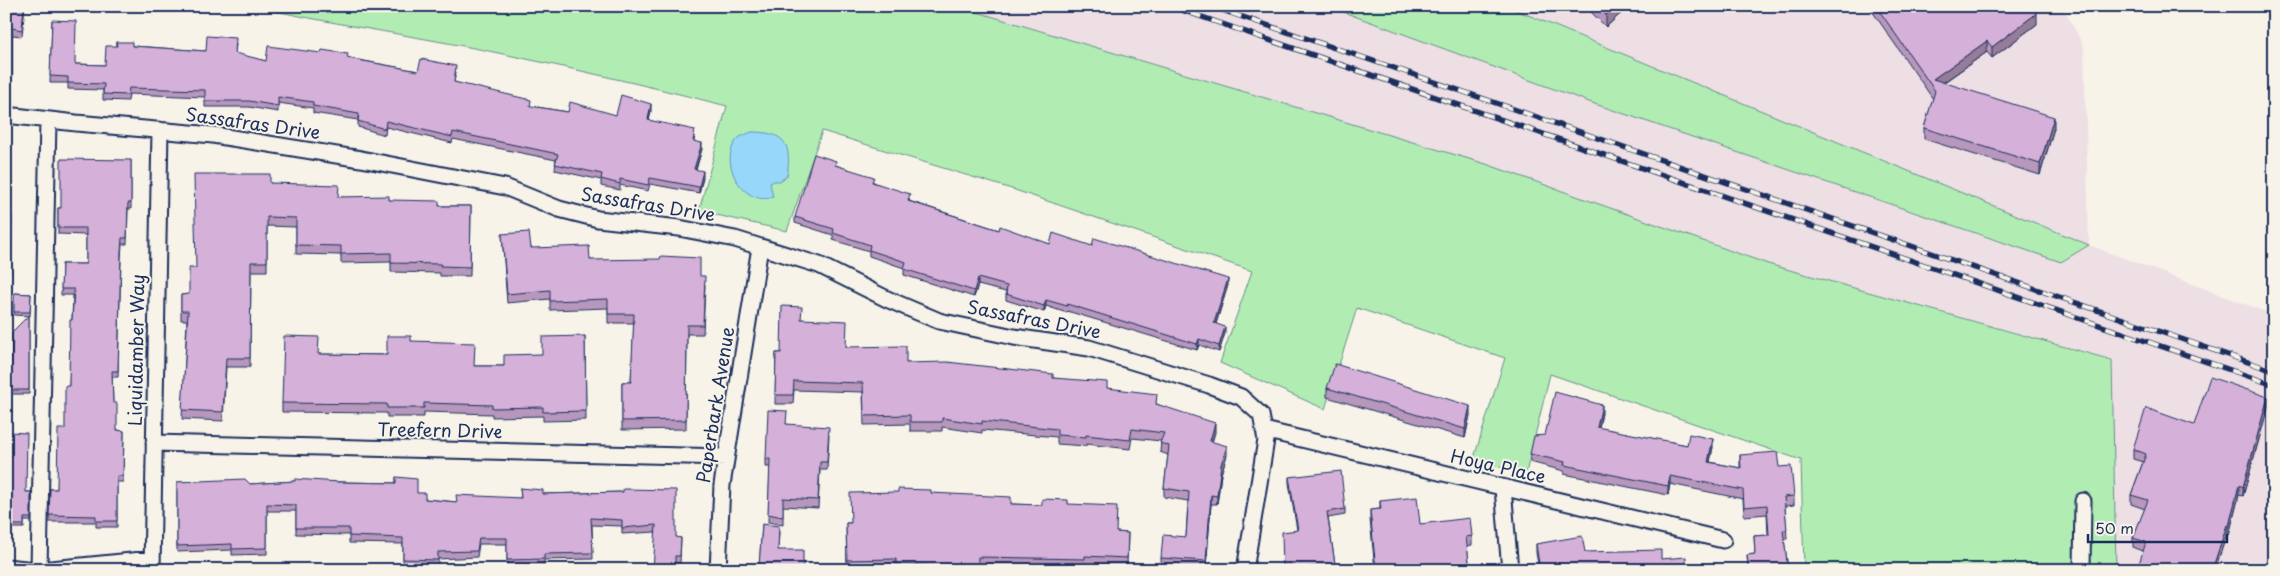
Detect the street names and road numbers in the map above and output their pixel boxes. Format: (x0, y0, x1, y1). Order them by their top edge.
street label: Sassafras Drive (184, 100, 322, 145)
street label: Sassafras Drive (579, 180, 717, 227)
street label: Liquidamber Way (121, 274, 150, 426)
street label: Sassafras Drive (965, 292, 1103, 345)
street label: Paperbark Avenue (689, 325, 740, 485)
street label: Treefern Drive (377, 415, 503, 444)
street label: Hoya Place (1448, 441, 1549, 490)

